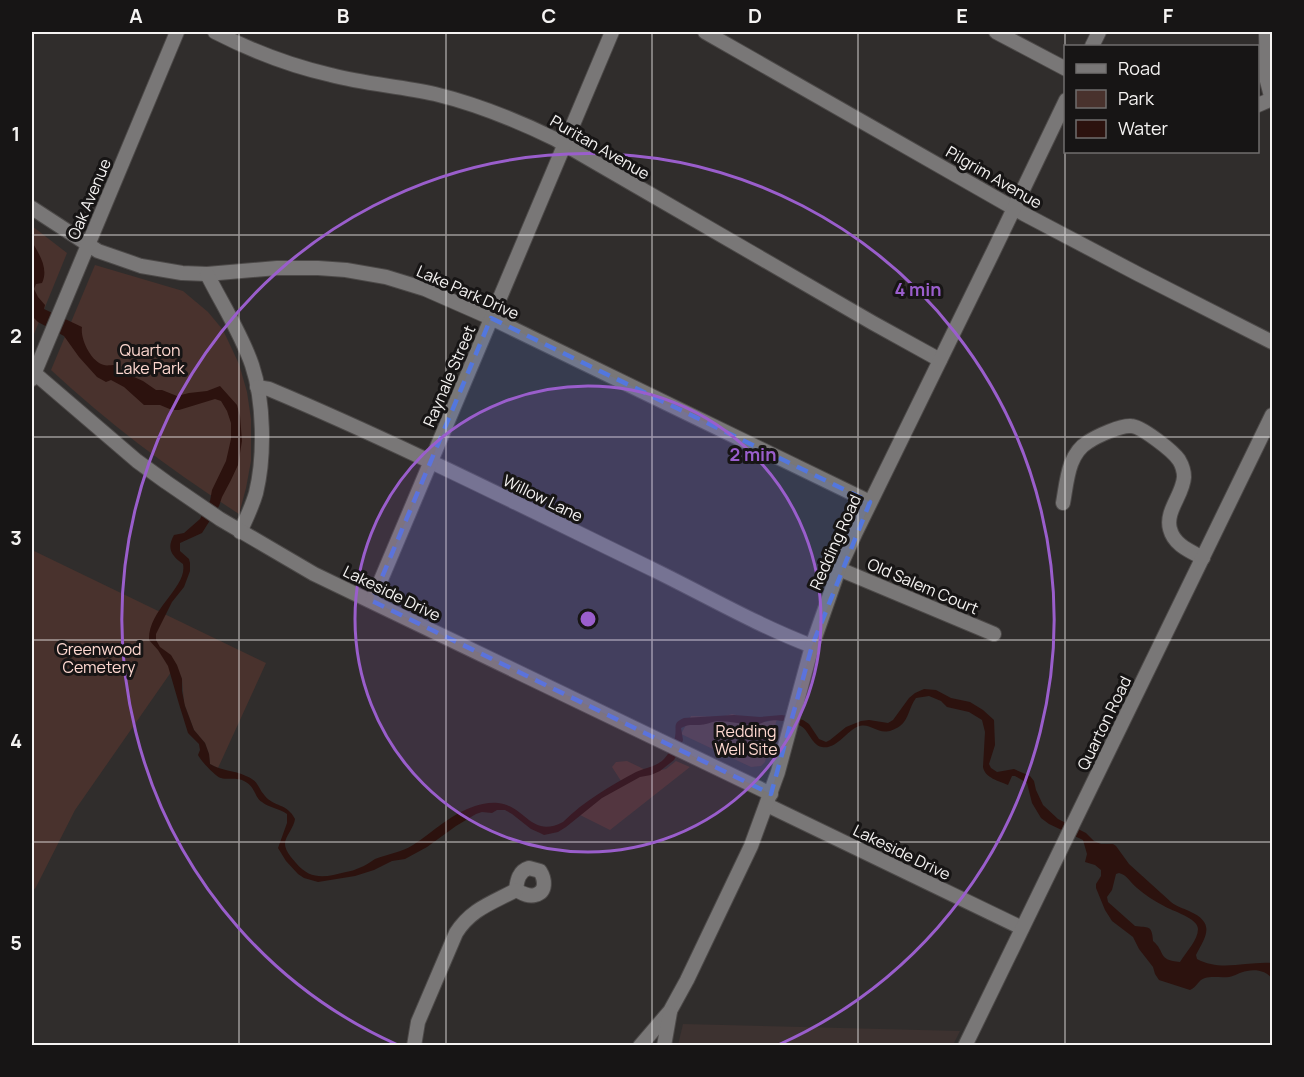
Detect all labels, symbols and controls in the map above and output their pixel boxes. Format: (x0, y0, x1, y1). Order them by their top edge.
text: A (129, 2, 143, 29)
text: B (337, 2, 350, 29)
text: C (542, 2, 556, 29)
text: D (748, 2, 762, 29)
text: E (956, 2, 968, 29)
text: F (1163, 2, 1174, 29)
legend (1064, 45, 1259, 153)
text: Road (1118, 56, 1161, 80)
text: Park (1118, 86, 1155, 110)
street label: Puritan Avenue (546, 110, 654, 184)
text: Water (1118, 116, 1168, 140)
text: 1 (12, 120, 20, 147)
street label: Pilgrim Avenue (942, 141, 1046, 213)
street label: Oak Avenue (62, 155, 116, 243)
street label: Lake Park Drive (413, 260, 523, 324)
text: 4 min (894, 277, 942, 301)
text: 2 (10, 322, 22, 349)
street label: Raynale Street (418, 322, 480, 430)
park label: Quarton Lake Park (115, 339, 186, 379)
text: 2 min (730, 442, 776, 466)
street label: Willow Lane (499, 469, 587, 527)
street label: Redding Road (804, 491, 866, 593)
text: 3 (10, 524, 22, 551)
street label: Old Salem Court (864, 553, 982, 619)
street label: Lakeside Drive (340, 560, 444, 626)
centre of rings (578, 609, 598, 629)
park label: Greenwood Cemetery (56, 638, 142, 678)
street label: Quarton Road (1072, 672, 1136, 774)
park label: Redding Well Site (714, 720, 778, 760)
text: 4 (10, 727, 22, 754)
street label: Lakeside Drive (850, 819, 954, 885)
text: 5 (10, 929, 22, 956)

